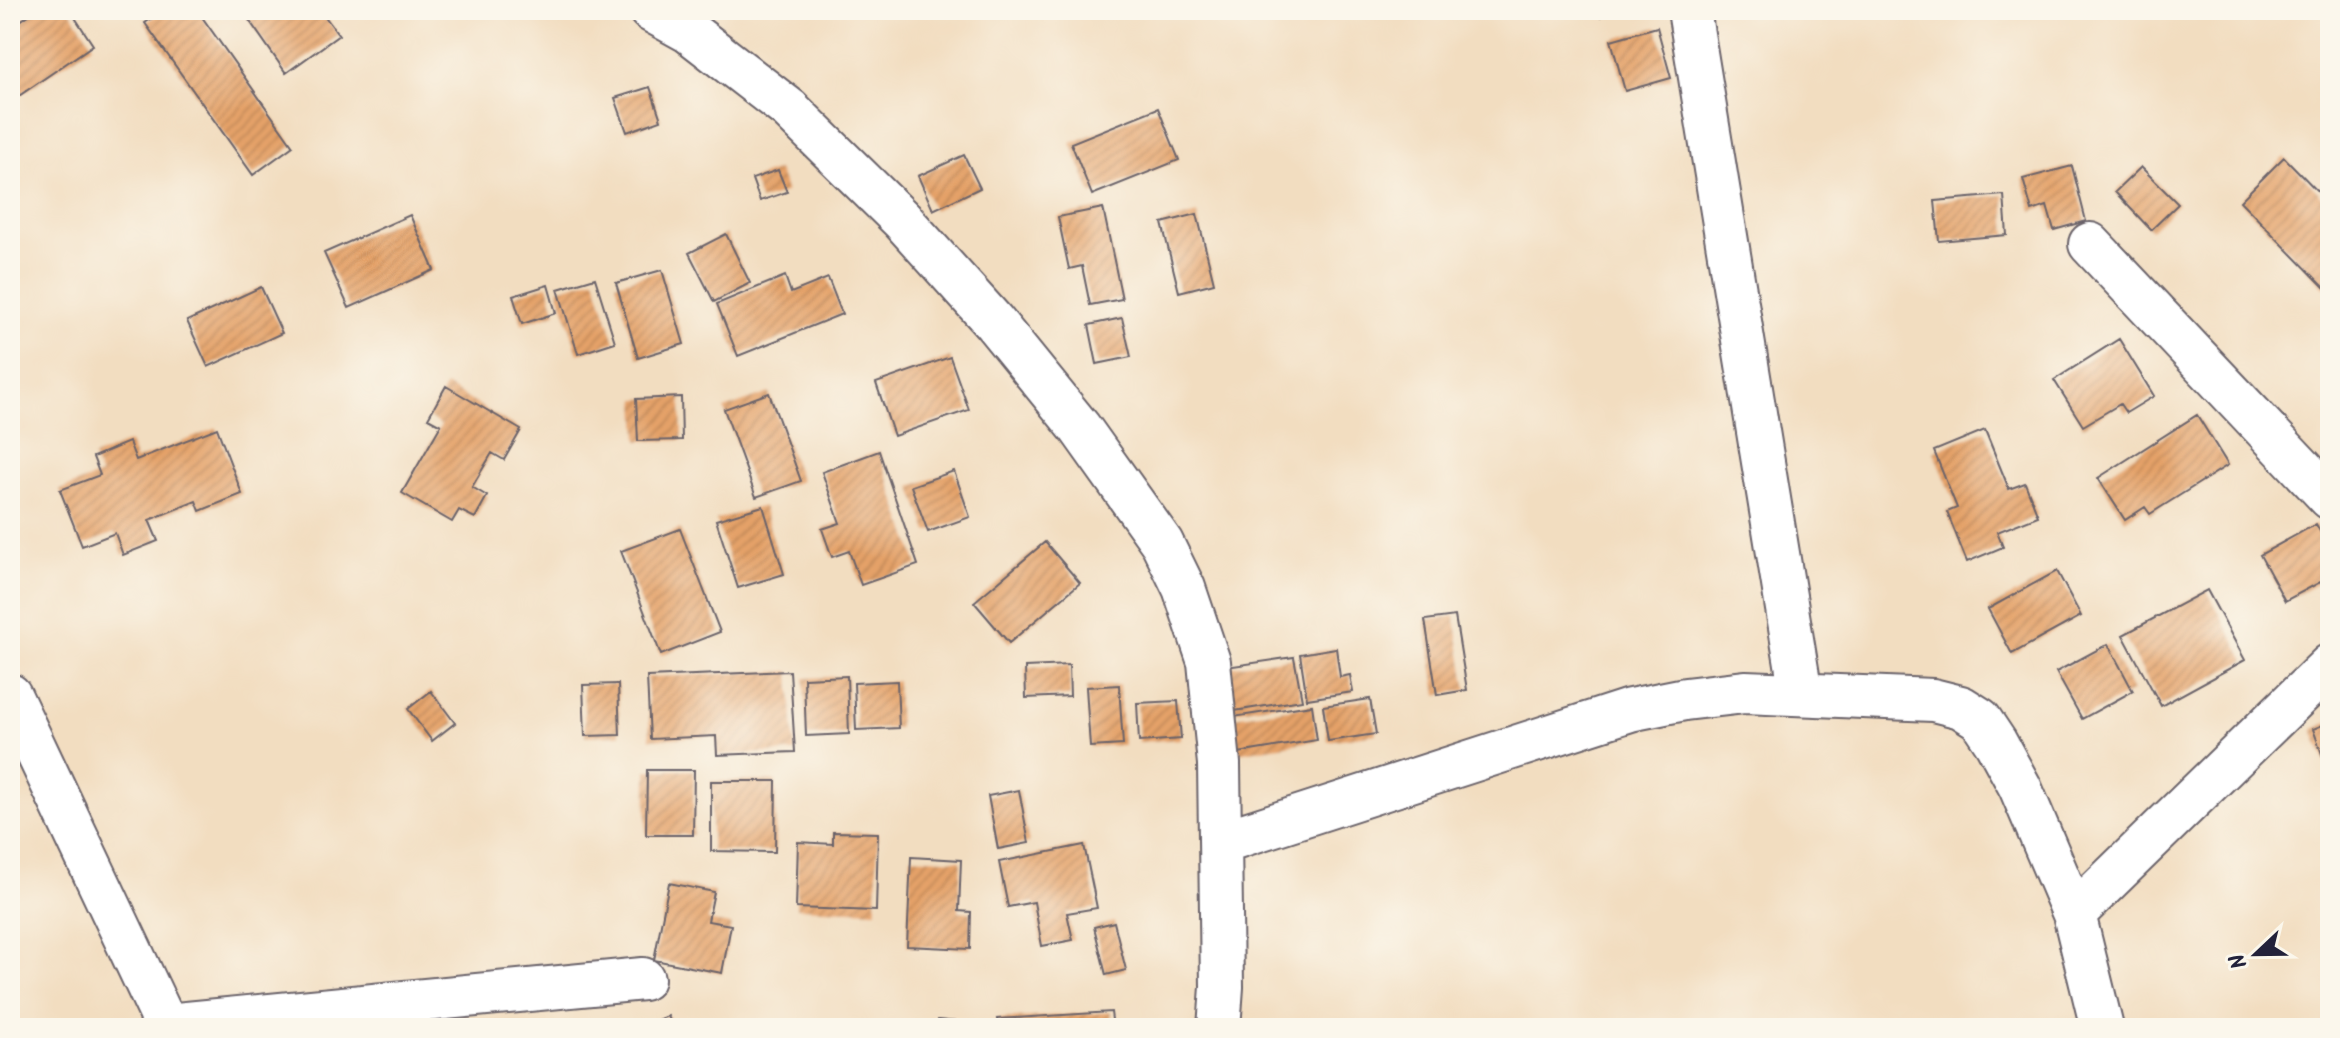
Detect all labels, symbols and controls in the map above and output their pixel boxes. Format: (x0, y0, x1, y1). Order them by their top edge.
north arrow (2216, 914, 2296, 994)
text: N (2221, 947, 2259, 974)

